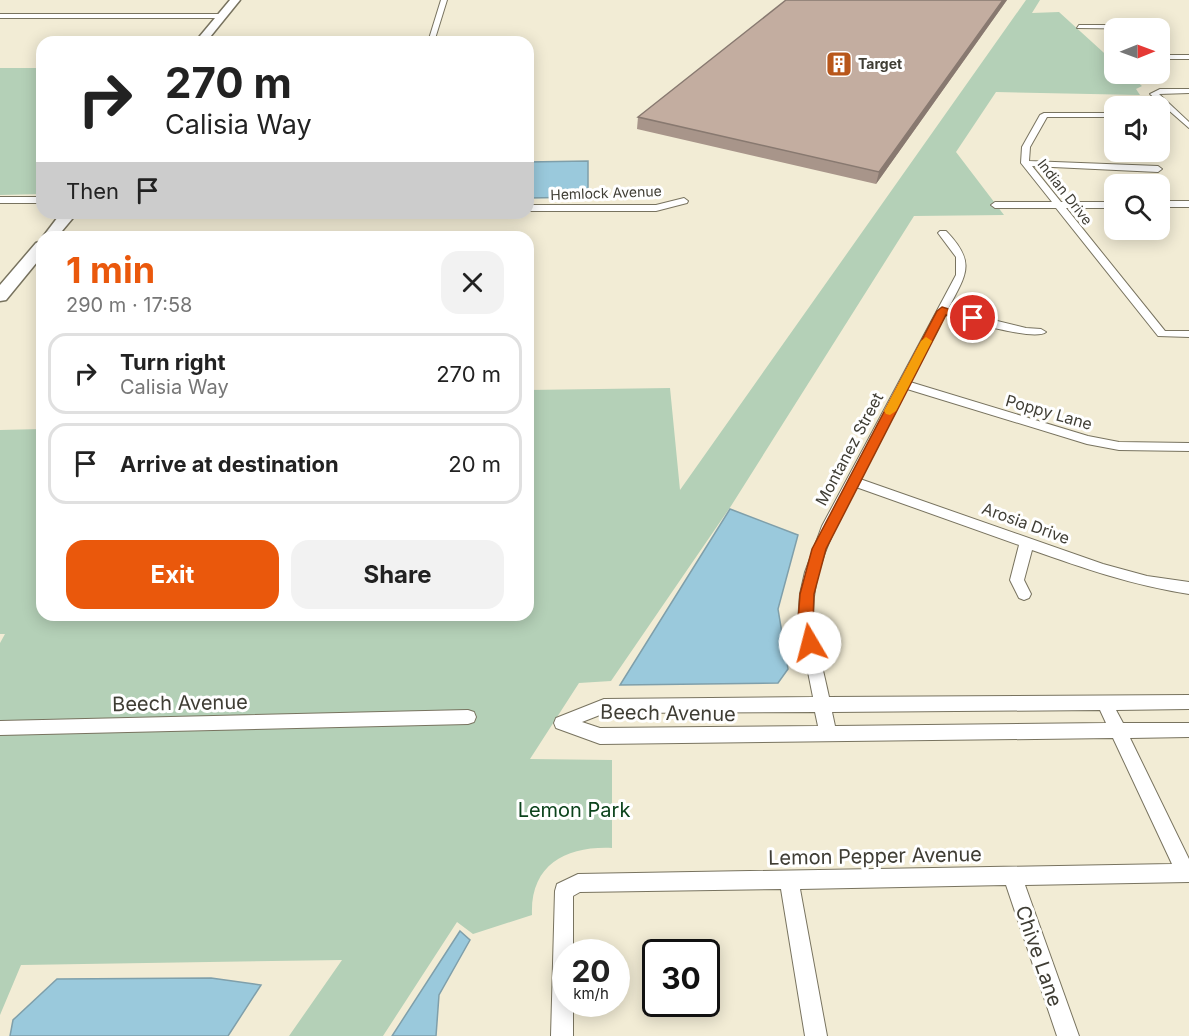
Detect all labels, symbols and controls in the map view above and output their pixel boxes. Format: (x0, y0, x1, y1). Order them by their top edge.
north arrow (1104, 18, 1170, 84)
map controls (1104, 18, 1170, 240)
building icon: Target (824, 49, 854, 79)
place label: Target (858, 55, 902, 72)
text: 270 m (165, 57, 292, 108)
icon: right (66, 60, 144, 138)
button: sound (1104, 96, 1170, 162)
text: Calisia Way (165, 108, 312, 141)
street label: Indian Drive (1034, 155, 1096, 228)
icon: arrive (131, 174, 164, 207)
button: search (1104, 174, 1170, 240)
text: Then (66, 178, 119, 204)
street label: Hemlock Avenue (550, 182, 662, 203)
text: 1 min (66, 248, 155, 292)
button: close (441, 251, 504, 314)
pin (947, 292, 998, 343)
text: 290 m · 17:58 (66, 293, 192, 317)
icon: arrive (956, 301, 989, 334)
text: Turn right (120, 349, 226, 375)
icon: right (69, 357, 102, 390)
text: 270 m (436, 361, 501, 387)
text: Calisia Way (120, 375, 229, 399)
street label: Montanez Street (811, 389, 887, 509)
street label: Poppy Lane (1003, 390, 1095, 434)
icon: arrive (69, 447, 102, 480)
text: Arrive at destination (120, 451, 339, 477)
text: 20 m (448, 451, 501, 477)
street label: Arosia Drive (979, 498, 1073, 548)
button: Exit (66, 540, 279, 609)
button: Share (291, 540, 504, 609)
position arrow (778, 611, 842, 675)
street label: Beech Avenue (112, 690, 248, 716)
street label: Beech Avenue (600, 700, 736, 726)
park label: Lemon Park (518, 798, 630, 822)
street label: Lemon Pepper Avenue (768, 842, 982, 870)
street label: Chive Lane (1010, 902, 1068, 1010)
speed limit sign: 30 (642, 939, 720, 1017)
text: 20 (571, 953, 611, 989)
text: km/h (573, 984, 609, 1003)

